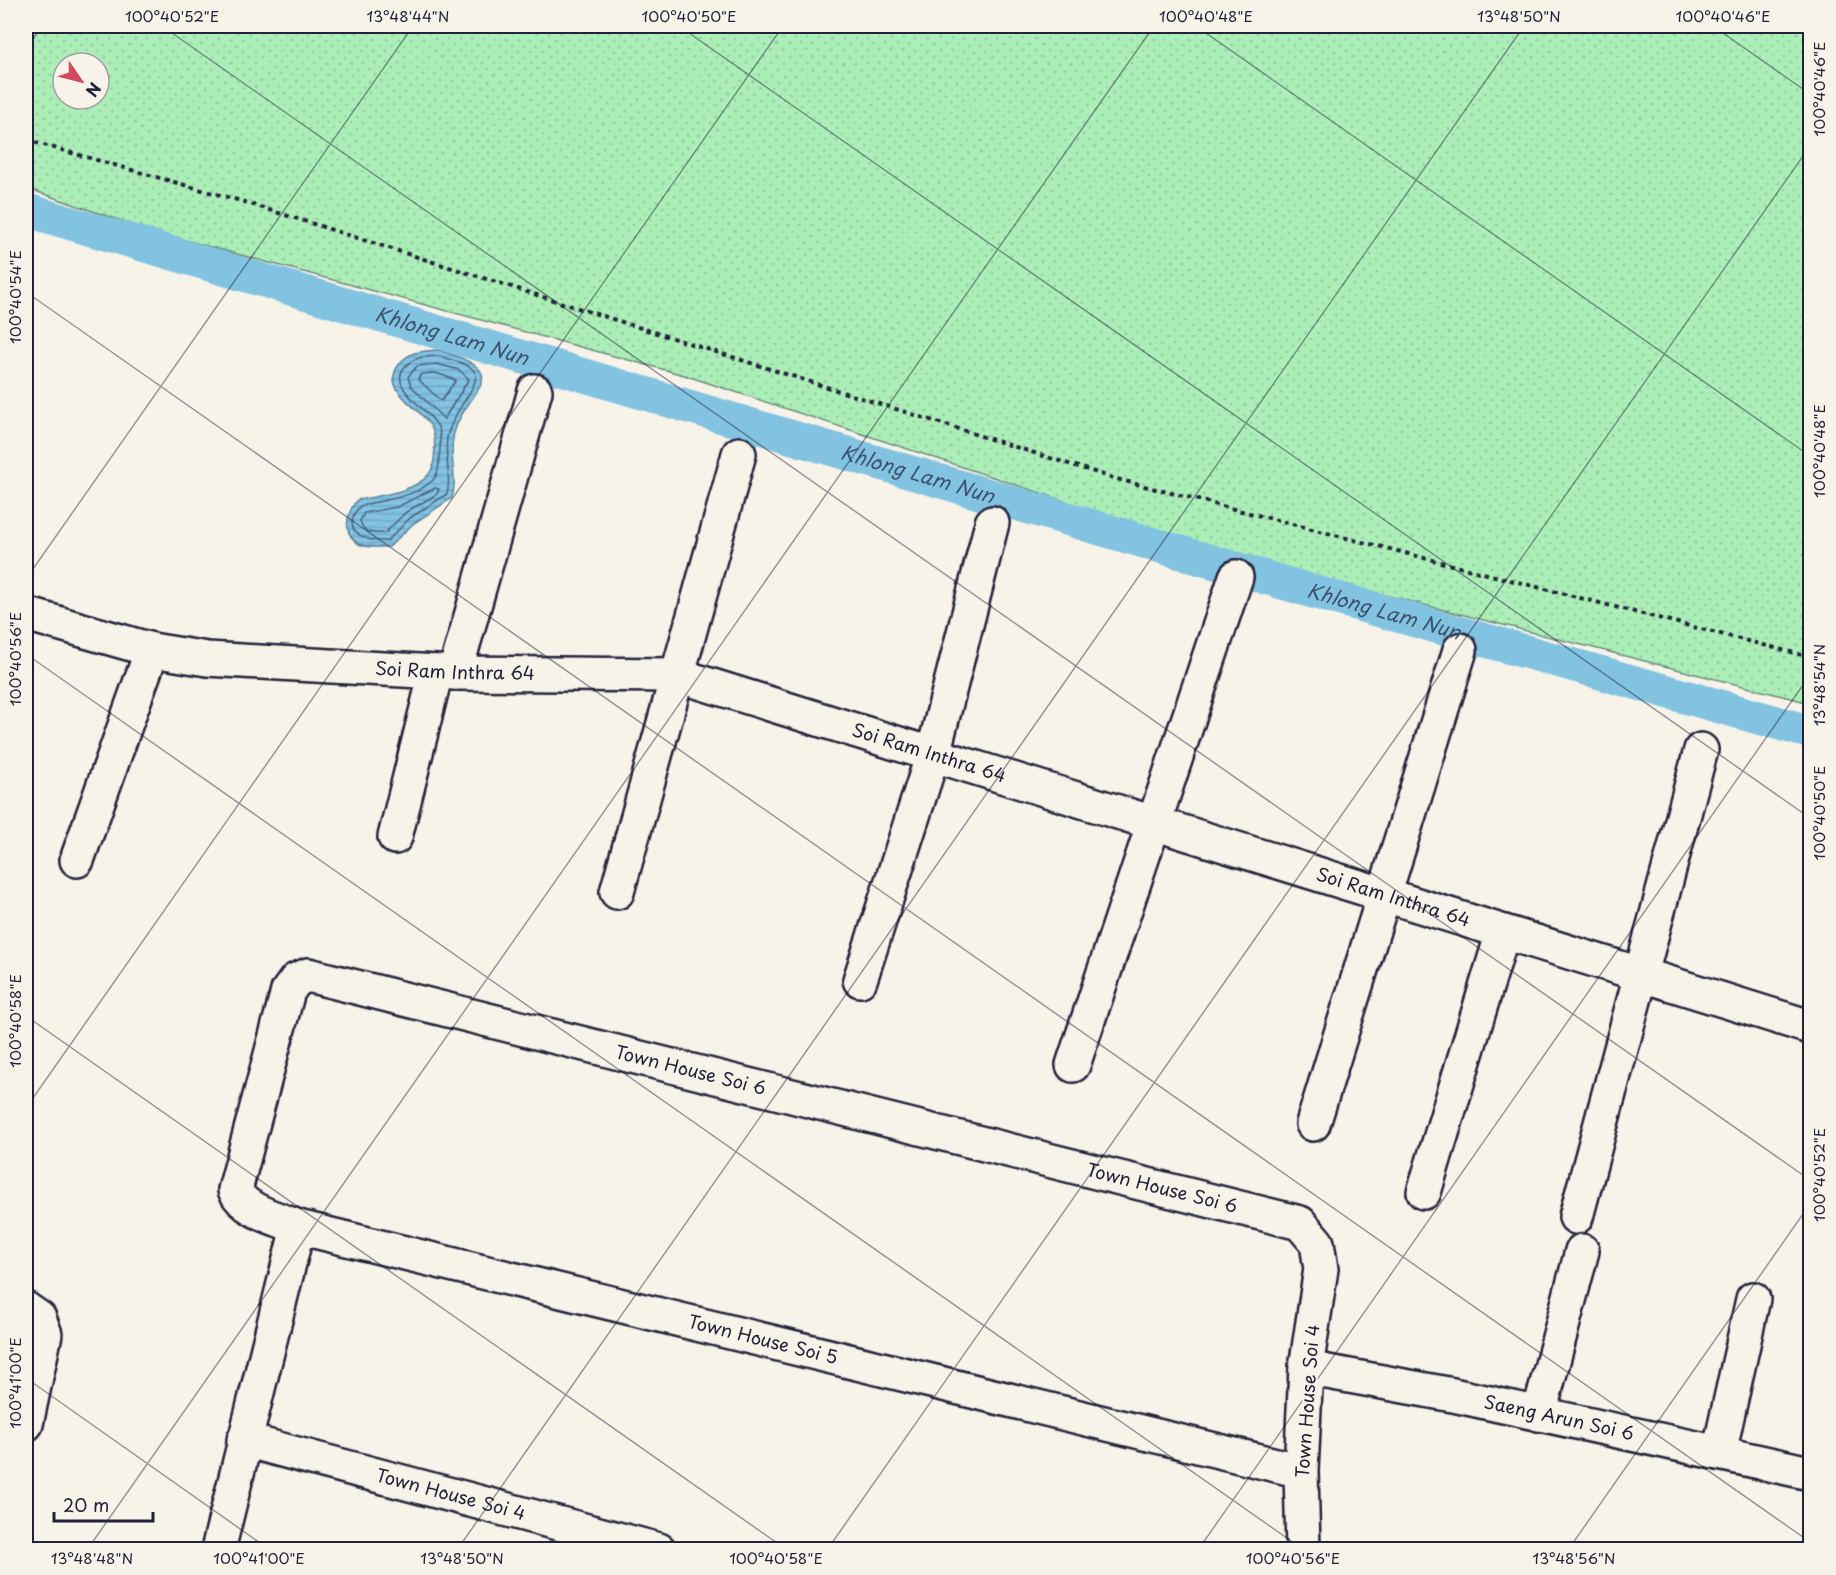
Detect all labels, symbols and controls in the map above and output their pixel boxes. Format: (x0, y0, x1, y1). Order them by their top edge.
text: 100°40'52"E (125, 4, 219, 27)
text: 13°48'44"N (367, 4, 449, 27)
text: 100°40'50"E (642, 4, 736, 27)
text: 100°40'48"E (1159, 4, 1253, 27)
text: 13°48'50"N (1477, 4, 1561, 27)
text: 100°40'46"E (1676, 4, 1770, 27)
text: 100°40'46"E (1807, 42, 1830, 136)
north arrow (51, 51, 111, 111)
text: N (81, 78, 108, 102)
text: 100°40'54"E (3, 250, 26, 344)
water label: Khlong Lam Nun (372, 298, 534, 373)
text: 100°40'48"E (1807, 404, 1830, 498)
water label: Khlong Lam Nun (838, 436, 1000, 511)
water label: Khlong Lam Nun (1304, 575, 1466, 647)
text: 100°40'56"E (3, 612, 26, 706)
text: 13°48'54"N (1807, 644, 1830, 726)
street label: Soi Ram Inthra 64 (374, 654, 535, 686)
street label: Soi Ram Inthra 64 (849, 715, 1010, 788)
text: 100°40'50"E (1807, 766, 1830, 860)
street label: Soi Ram Inthra 64 (1313, 859, 1474, 933)
text: 100°40'58"E (3, 974, 26, 1068)
street label: Town House Soi 6 (613, 1037, 769, 1101)
text: 100°40'52"E (1807, 1128, 1830, 1222)
street label: Town House Soi 6 (1084, 1155, 1240, 1219)
street label: Town House Soi 5 (686, 1307, 841, 1370)
street label: Town House Soi 4 (1288, 1323, 1325, 1478)
text: 100°41'00"E (3, 1337, 26, 1429)
street label: Saeng Arun Soi 6 (1482, 1387, 1637, 1446)
street label: Town House Soi 4 (374, 1461, 529, 1526)
scale bar (54, 1485, 153, 1523)
text: 20 m (63, 1491, 109, 1518)
text: 13°48'48"N (51, 1546, 133, 1569)
text: 100°41'00"E (213, 1546, 305, 1569)
text: 13°48'50"N (420, 1546, 504, 1569)
text: 100°40'58"E (729, 1546, 823, 1569)
text: 100°40'56"E (1246, 1546, 1340, 1569)
text: 13°48'56"N (1532, 1546, 1616, 1569)

